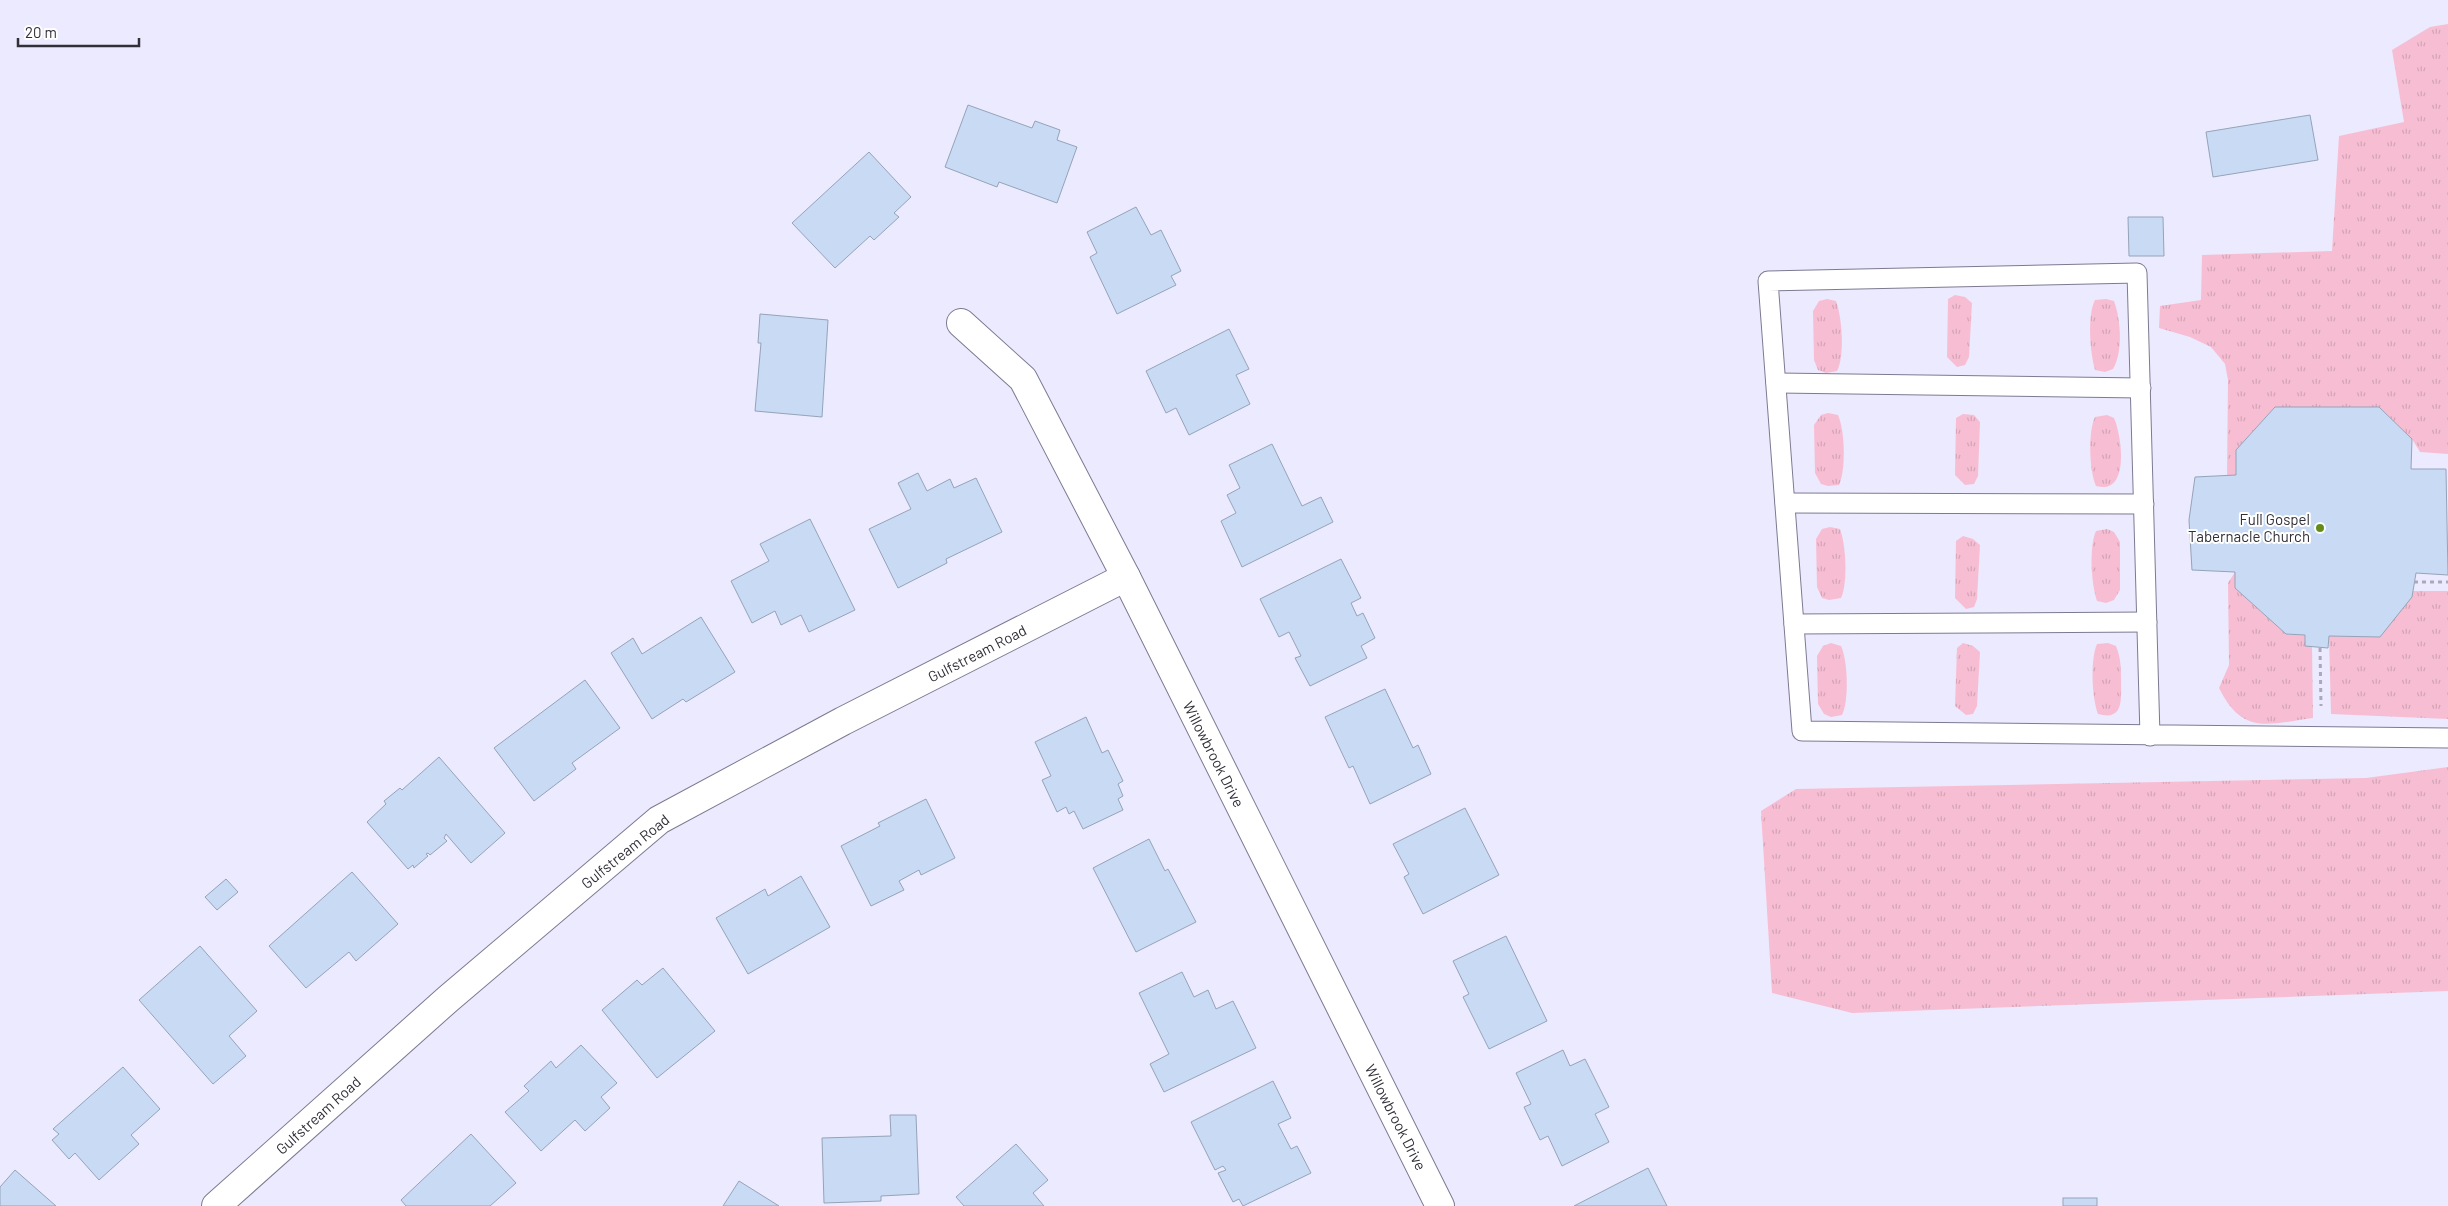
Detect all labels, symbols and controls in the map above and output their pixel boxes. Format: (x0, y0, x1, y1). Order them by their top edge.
scale bar (18, 15, 139, 47)
text: 20 m (25, 23, 57, 41)
place label: Full Gospel Tabernacle Church (2188, 510, 2310, 545)
marker: Full Gospel Tabernacle Church (2314, 522, 2326, 534)
street label: Gulfstream Road (925, 620, 1029, 686)
street label: Willowbrook Drive (1180, 698, 1248, 810)
street label: Gulfstream Road (577, 810, 673, 892)
street label: Willowbrook Drive (1362, 1061, 1430, 1173)
street label: Gulfstream Road (272, 1072, 364, 1158)

